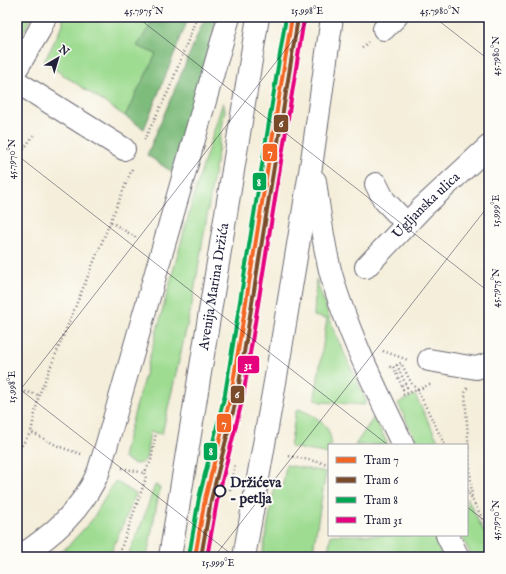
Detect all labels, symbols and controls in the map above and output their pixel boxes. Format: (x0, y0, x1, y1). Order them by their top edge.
text: 45.7975°N (124, 5, 164, 18)
text: 15.998°E (291, 5, 323, 18)
text: 45.7980°N (420, 5, 460, 18)
text: 45.7980°N (490, 36, 503, 76)
north arrow (38, 38, 78, 78)
text: N (55, 42, 72, 60)
line badge: 6 (273, 114, 289, 133)
text: 6 (279, 117, 285, 131)
text: 45.7970°N (6, 138, 19, 179)
line badge: 7 (262, 143, 278, 162)
text: 7 (267, 146, 273, 160)
street label: Ugljanska ulica (388, 168, 465, 243)
line badge: 8 (252, 172, 267, 191)
text: 8 (257, 176, 261, 190)
text: 15.999°E (490, 195, 503, 227)
street label: Avenija Marina Držića (195, 221, 233, 353)
text: 45.7975°N (490, 268, 503, 308)
line badge: 31 (237, 355, 260, 374)
text: 31 (244, 359, 252, 373)
text: 15.998°E (6, 371, 19, 403)
line badge: 6 (230, 385, 245, 404)
text: 6 (235, 388, 241, 402)
line badge: 7 (216, 413, 232, 433)
text: 7 (221, 417, 227, 431)
line badge: 8 (203, 442, 218, 461)
legend (328, 444, 468, 536)
text: 8 (209, 445, 213, 459)
text: Tram 7 (364, 453, 399, 468)
text: Tram 6 (364, 473, 399, 488)
place label: Držićeva - petlja (230, 474, 282, 508)
marker: Držićeva - petlja (213, 484, 227, 498)
text: Tram 8 (364, 493, 398, 508)
text: 45.7970°N (490, 499, 503, 540)
text: Tram 31 (364, 513, 402, 528)
text: 15.999°E (202, 557, 234, 570)

